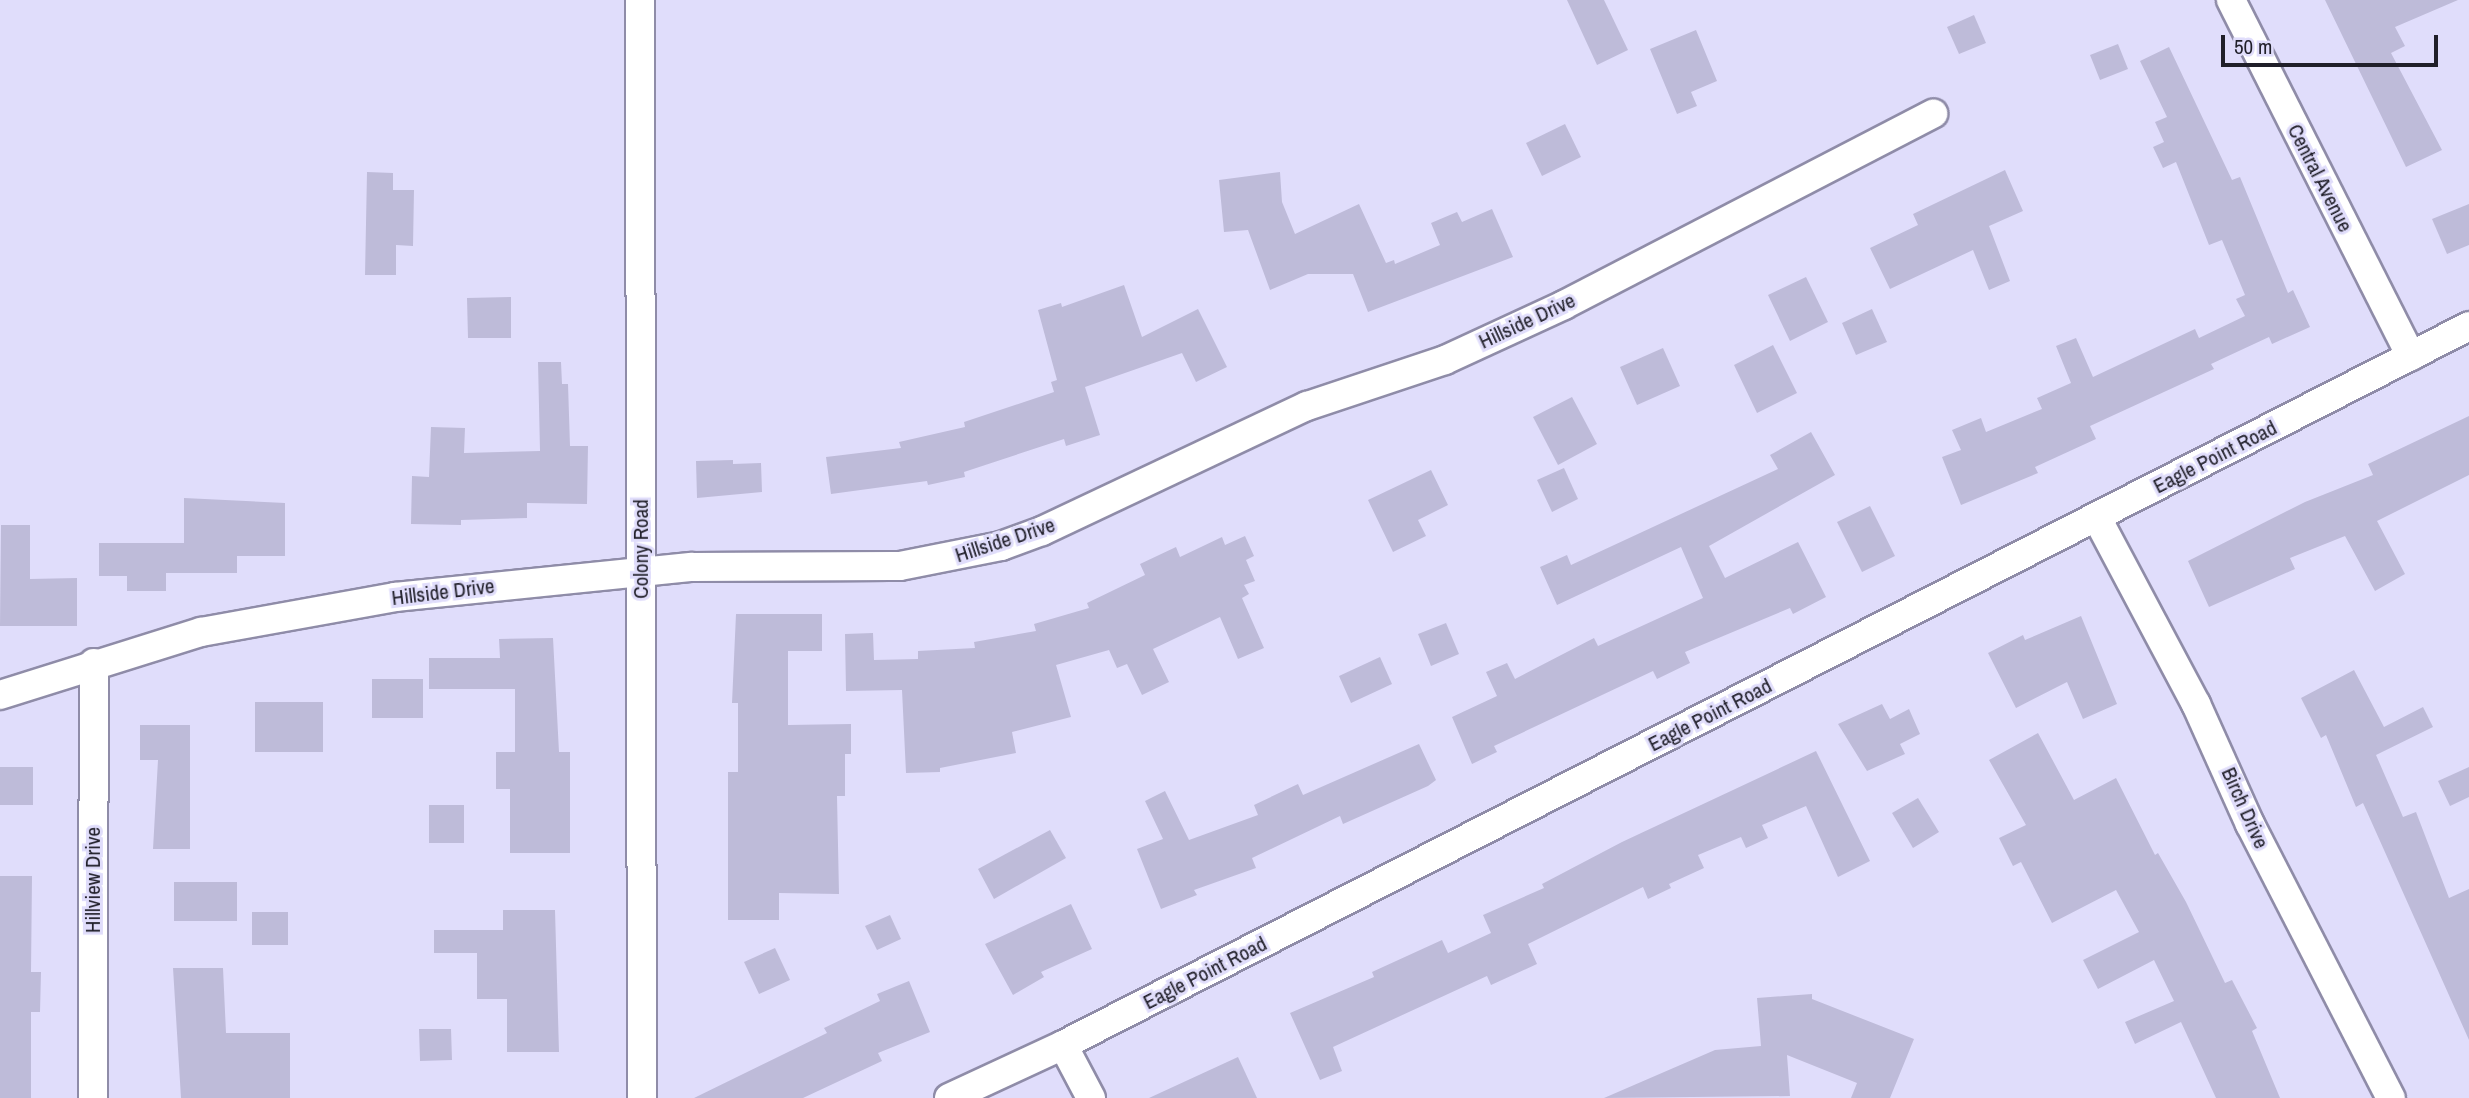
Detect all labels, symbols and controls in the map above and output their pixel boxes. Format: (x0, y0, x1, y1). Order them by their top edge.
scale bar (2224, 21, 2441, 65)
text: 50 m (2234, 32, 2272, 61)
street label: Central Avenue (2282, 120, 2358, 236)
street label: Hillside Drive (1475, 288, 1579, 354)
street label: Eagle Point Road (2149, 415, 2281, 499)
street label: Colony Road (628, 499, 654, 599)
street label: Hillside Drive (952, 512, 1058, 568)
street label: Hillside Drive (390, 573, 496, 611)
street label: Eagle Point Road (1644, 673, 1776, 757)
street label: Birch Drive (2216, 764, 2274, 852)
street label: Hillview Drive (80, 827, 106, 933)
street label: Eagle Point Road (1139, 931, 1271, 1015)

